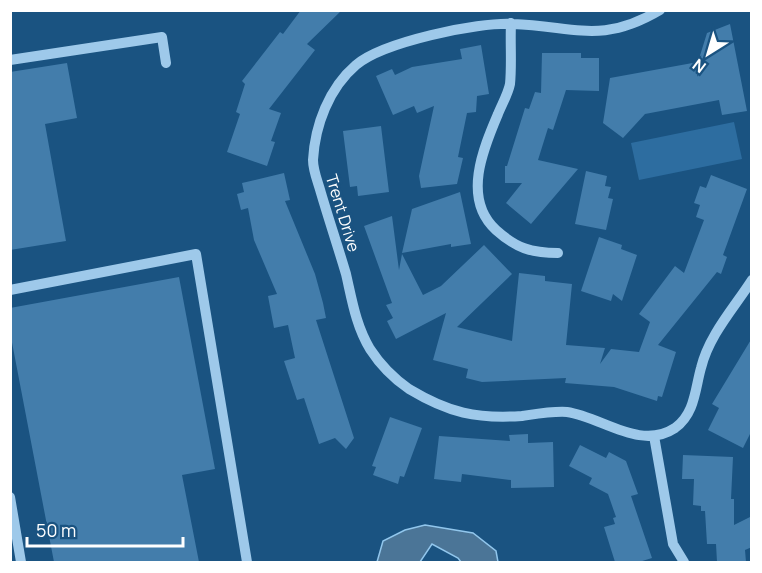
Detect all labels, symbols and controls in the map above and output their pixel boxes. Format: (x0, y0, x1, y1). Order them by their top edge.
north arrow (678, 24, 738, 84)
text: N (688, 54, 710, 78)
street label: Trent Drive (321, 172, 365, 254)
scale bar (27, 510, 183, 548)
text: 50 m (36, 518, 76, 542)

